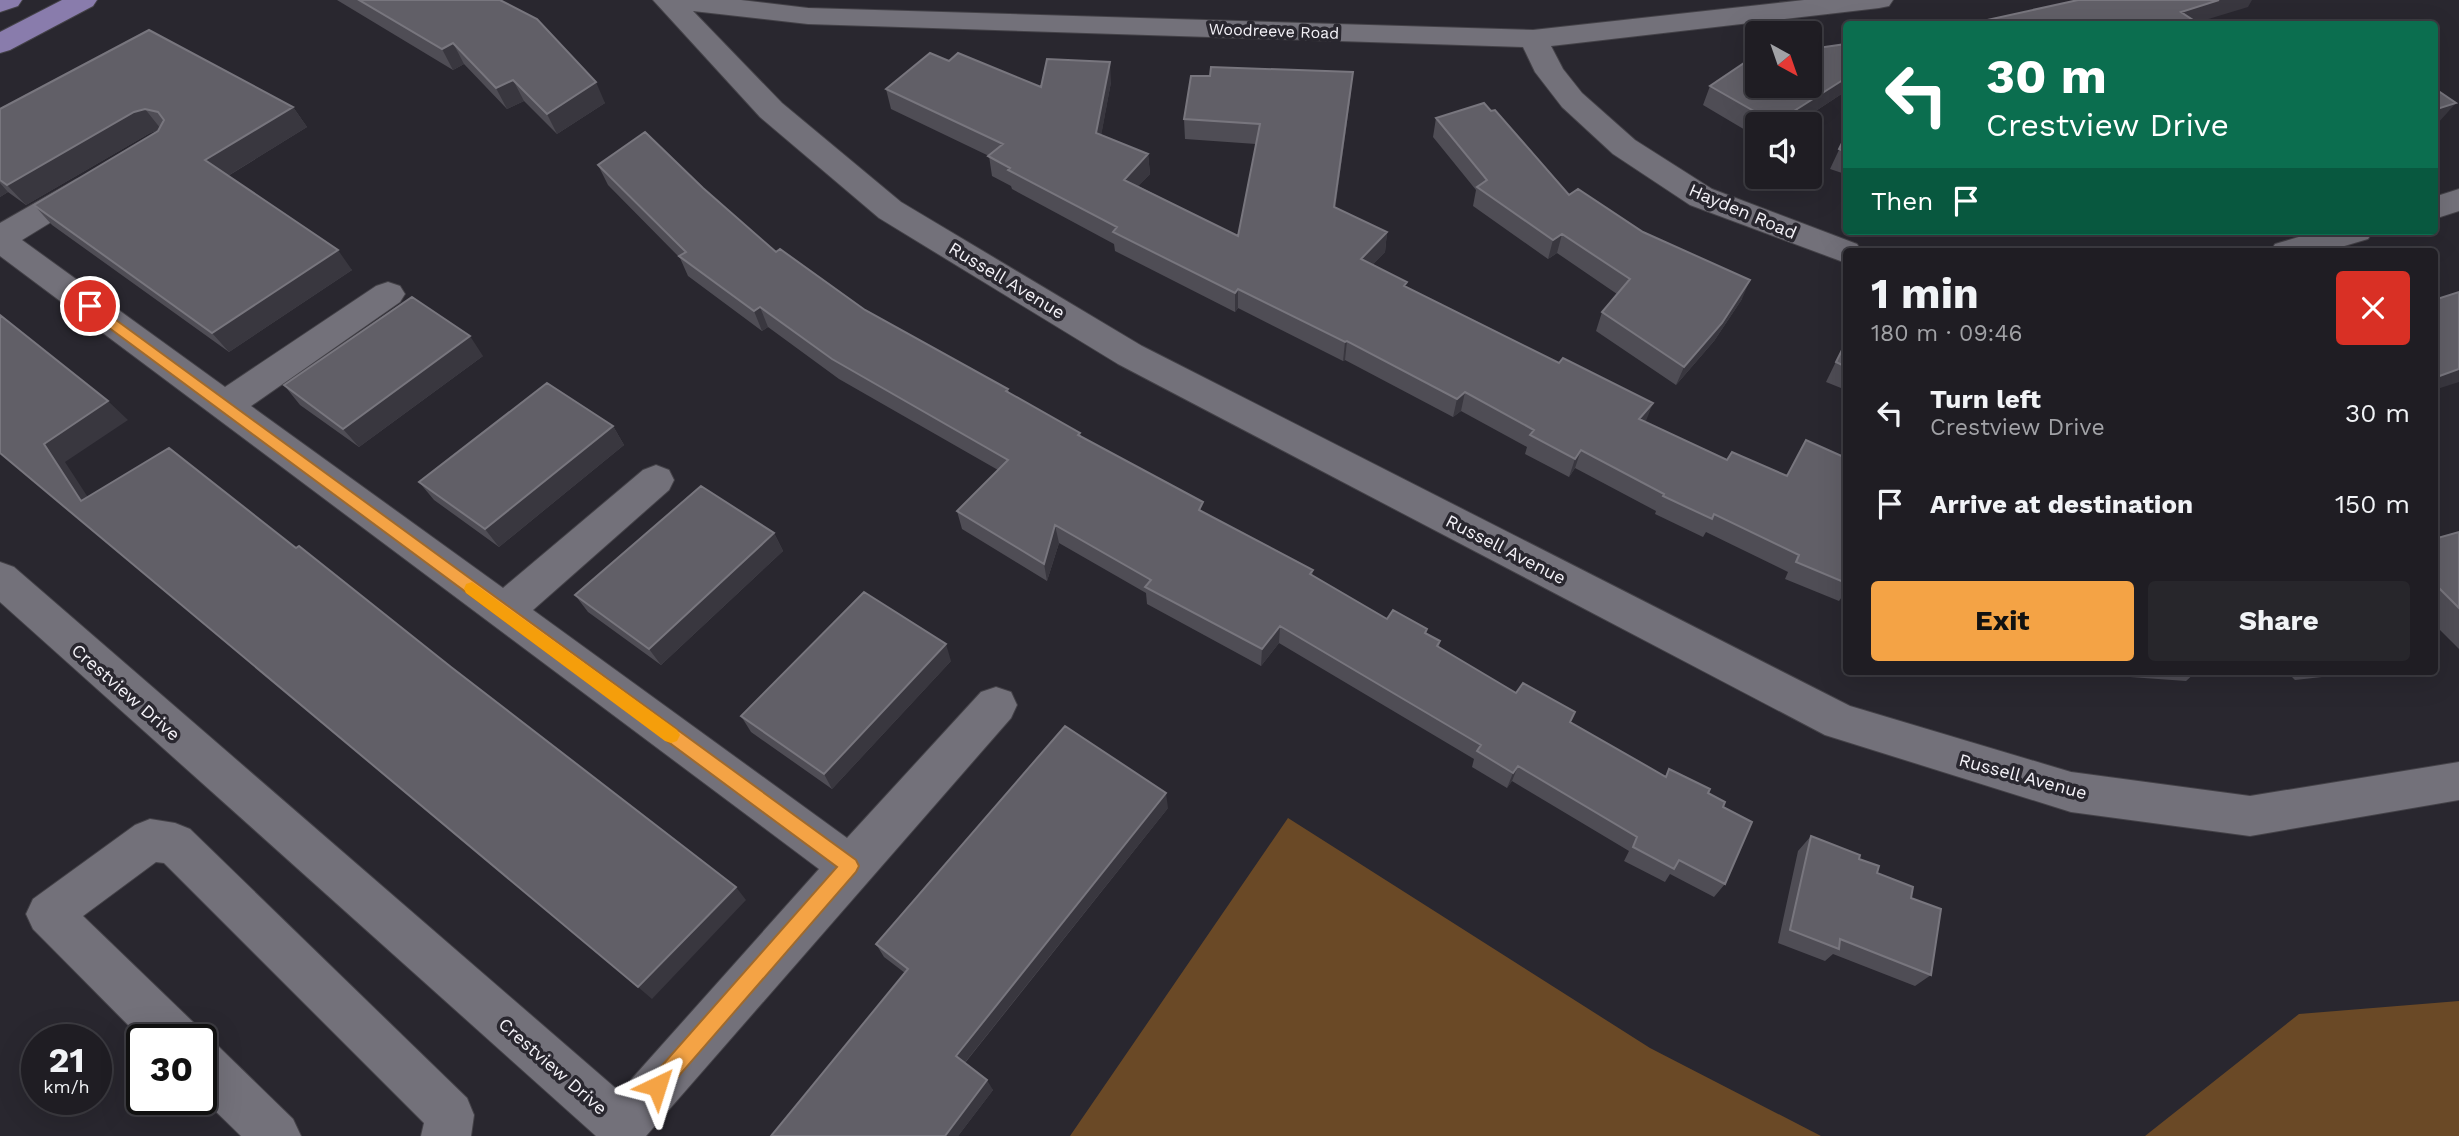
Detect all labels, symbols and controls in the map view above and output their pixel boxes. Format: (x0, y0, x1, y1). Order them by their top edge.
street label: Woodreeve Road (1208, 19, 1340, 43)
north arrow (1745, 21, 1822, 98)
map controls (1745, 21, 1822, 189)
text: 30 m (1986, 47, 2107, 105)
icon: left (1871, 49, 1962, 140)
text: Crestview Drive (1986, 106, 2229, 144)
button: sound (1745, 112, 1822, 189)
street label: Hayden Road (1686, 179, 1800, 243)
icon: arrive (1947, 182, 1985, 220)
text: Then (1871, 186, 1933, 216)
street label: Russell Avenue (945, 237, 1069, 323)
text: 1 min (1871, 269, 1979, 318)
button: close (2336, 271, 2410, 345)
pin (60, 276, 120, 336)
icon: arrive (71, 287, 109, 325)
text: 180 m · 09:46 (1871, 320, 2022, 347)
text: Turn left (1930, 384, 2041, 414)
icon: left (1871, 394, 1909, 432)
text: 30 m (2345, 398, 2410, 428)
text: Crestview Drive (1930, 414, 2105, 441)
icon: arrive (1871, 485, 1909, 523)
text: Arrive at destination (1930, 489, 2193, 519)
text: 150 m (2335, 489, 2410, 519)
street label: Russell Avenue (1443, 510, 1569, 588)
button: Exit (1871, 581, 2134, 661)
button: Share (2148, 581, 2410, 661)
street label: Crestview Drive (68, 639, 184, 745)
street label: Russell Avenue (1957, 749, 2089, 803)
street label: Crestview Drive (495, 1013, 611, 1119)
speed limit sign: 30 (126, 1024, 217, 1115)
text: 21 (49, 1039, 84, 1081)
position arrow (620, 1049, 694, 1123)
text: km/h (43, 1076, 90, 1097)

